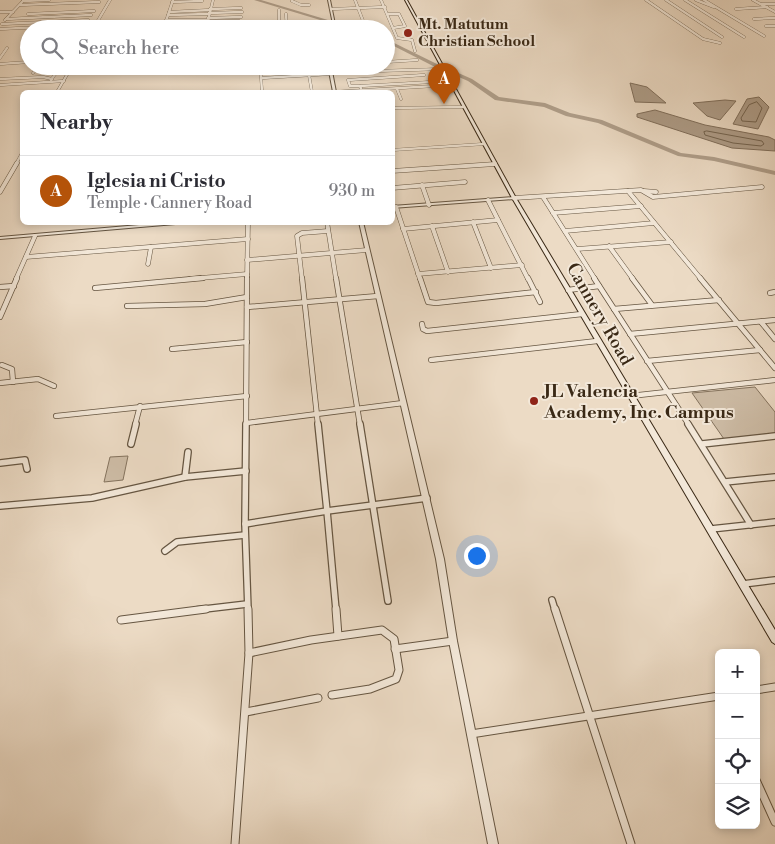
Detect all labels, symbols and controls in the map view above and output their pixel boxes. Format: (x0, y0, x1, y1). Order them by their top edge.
place label: Mt. Matutum Christian School (418, 15, 535, 51)
search box (20, 20, 395, 75)
marker: Mt. Matutum Christian School (402, 27, 414, 39)
icon: search (38, 34, 66, 62)
text: Search here (78, 36, 179, 60)
pin: A (428, 63, 460, 104)
text: Nearby (40, 110, 113, 136)
text: Iglesia ni Cristo (87, 169, 226, 193)
text: A (50, 181, 62, 201)
text: 930 m (329, 181, 375, 201)
text: Temple · Cannery Road (87, 193, 252, 213)
street label: Cannery Road (561, 259, 639, 370)
place label: JL Valencia Academy, Inc. Campus (541, 380, 734, 424)
marker: JL Valencia Academy, Inc. Campus (528, 395, 540, 407)
your location (464, 543, 490, 569)
map controls (715, 649, 760, 829)
button: + (715, 649, 760, 694)
button: − (715, 694, 760, 739)
button: locate (715, 739, 760, 784)
button: layers (715, 784, 760, 829)

